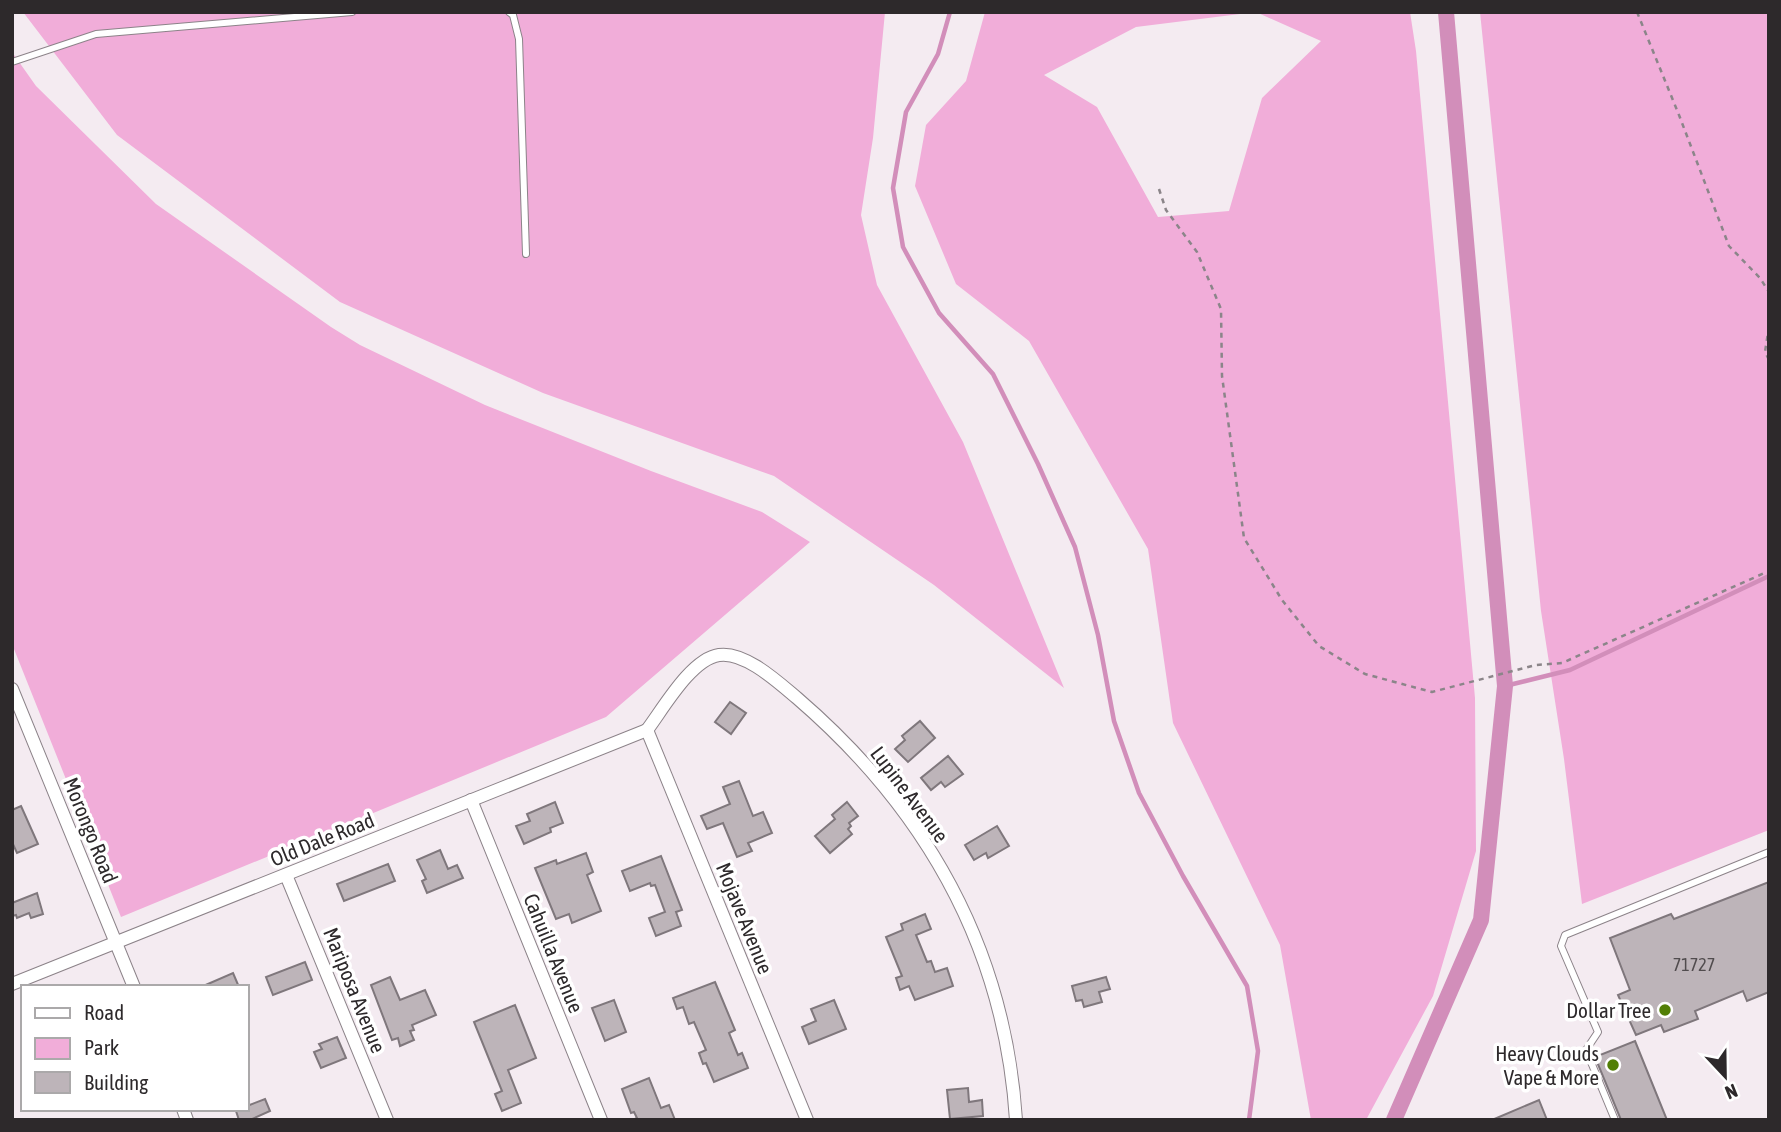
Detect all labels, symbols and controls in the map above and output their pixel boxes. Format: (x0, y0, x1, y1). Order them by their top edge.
street label: Lupine Avenue (866, 741, 954, 847)
street label: Morongo Road (59, 774, 123, 886)
street label: Old Dale Road (267, 807, 377, 871)
street label: Mojave Avenue (712, 859, 778, 977)
street label: Cahuilla Avenue (519, 890, 589, 1016)
street label: Mariposa Avenue (319, 924, 391, 1056)
house number: 71727 (1673, 954, 1715, 975)
legend (21, 985, 248, 1111)
place label: Dollar Tree (1566, 998, 1651, 1022)
text: Road (84, 1000, 124, 1024)
marker: Dollar Tree (1657, 1002, 1673, 1018)
text: Park (84, 1035, 119, 1059)
place label: Heavy Clouds Vape & More (1495, 1041, 1599, 1089)
north arrow (1690, 1041, 1760, 1111)
marker: Heavy Clouds Vape & More (1605, 1057, 1621, 1073)
text: Building (84, 1070, 148, 1094)
text: N (1722, 1079, 1741, 1104)

